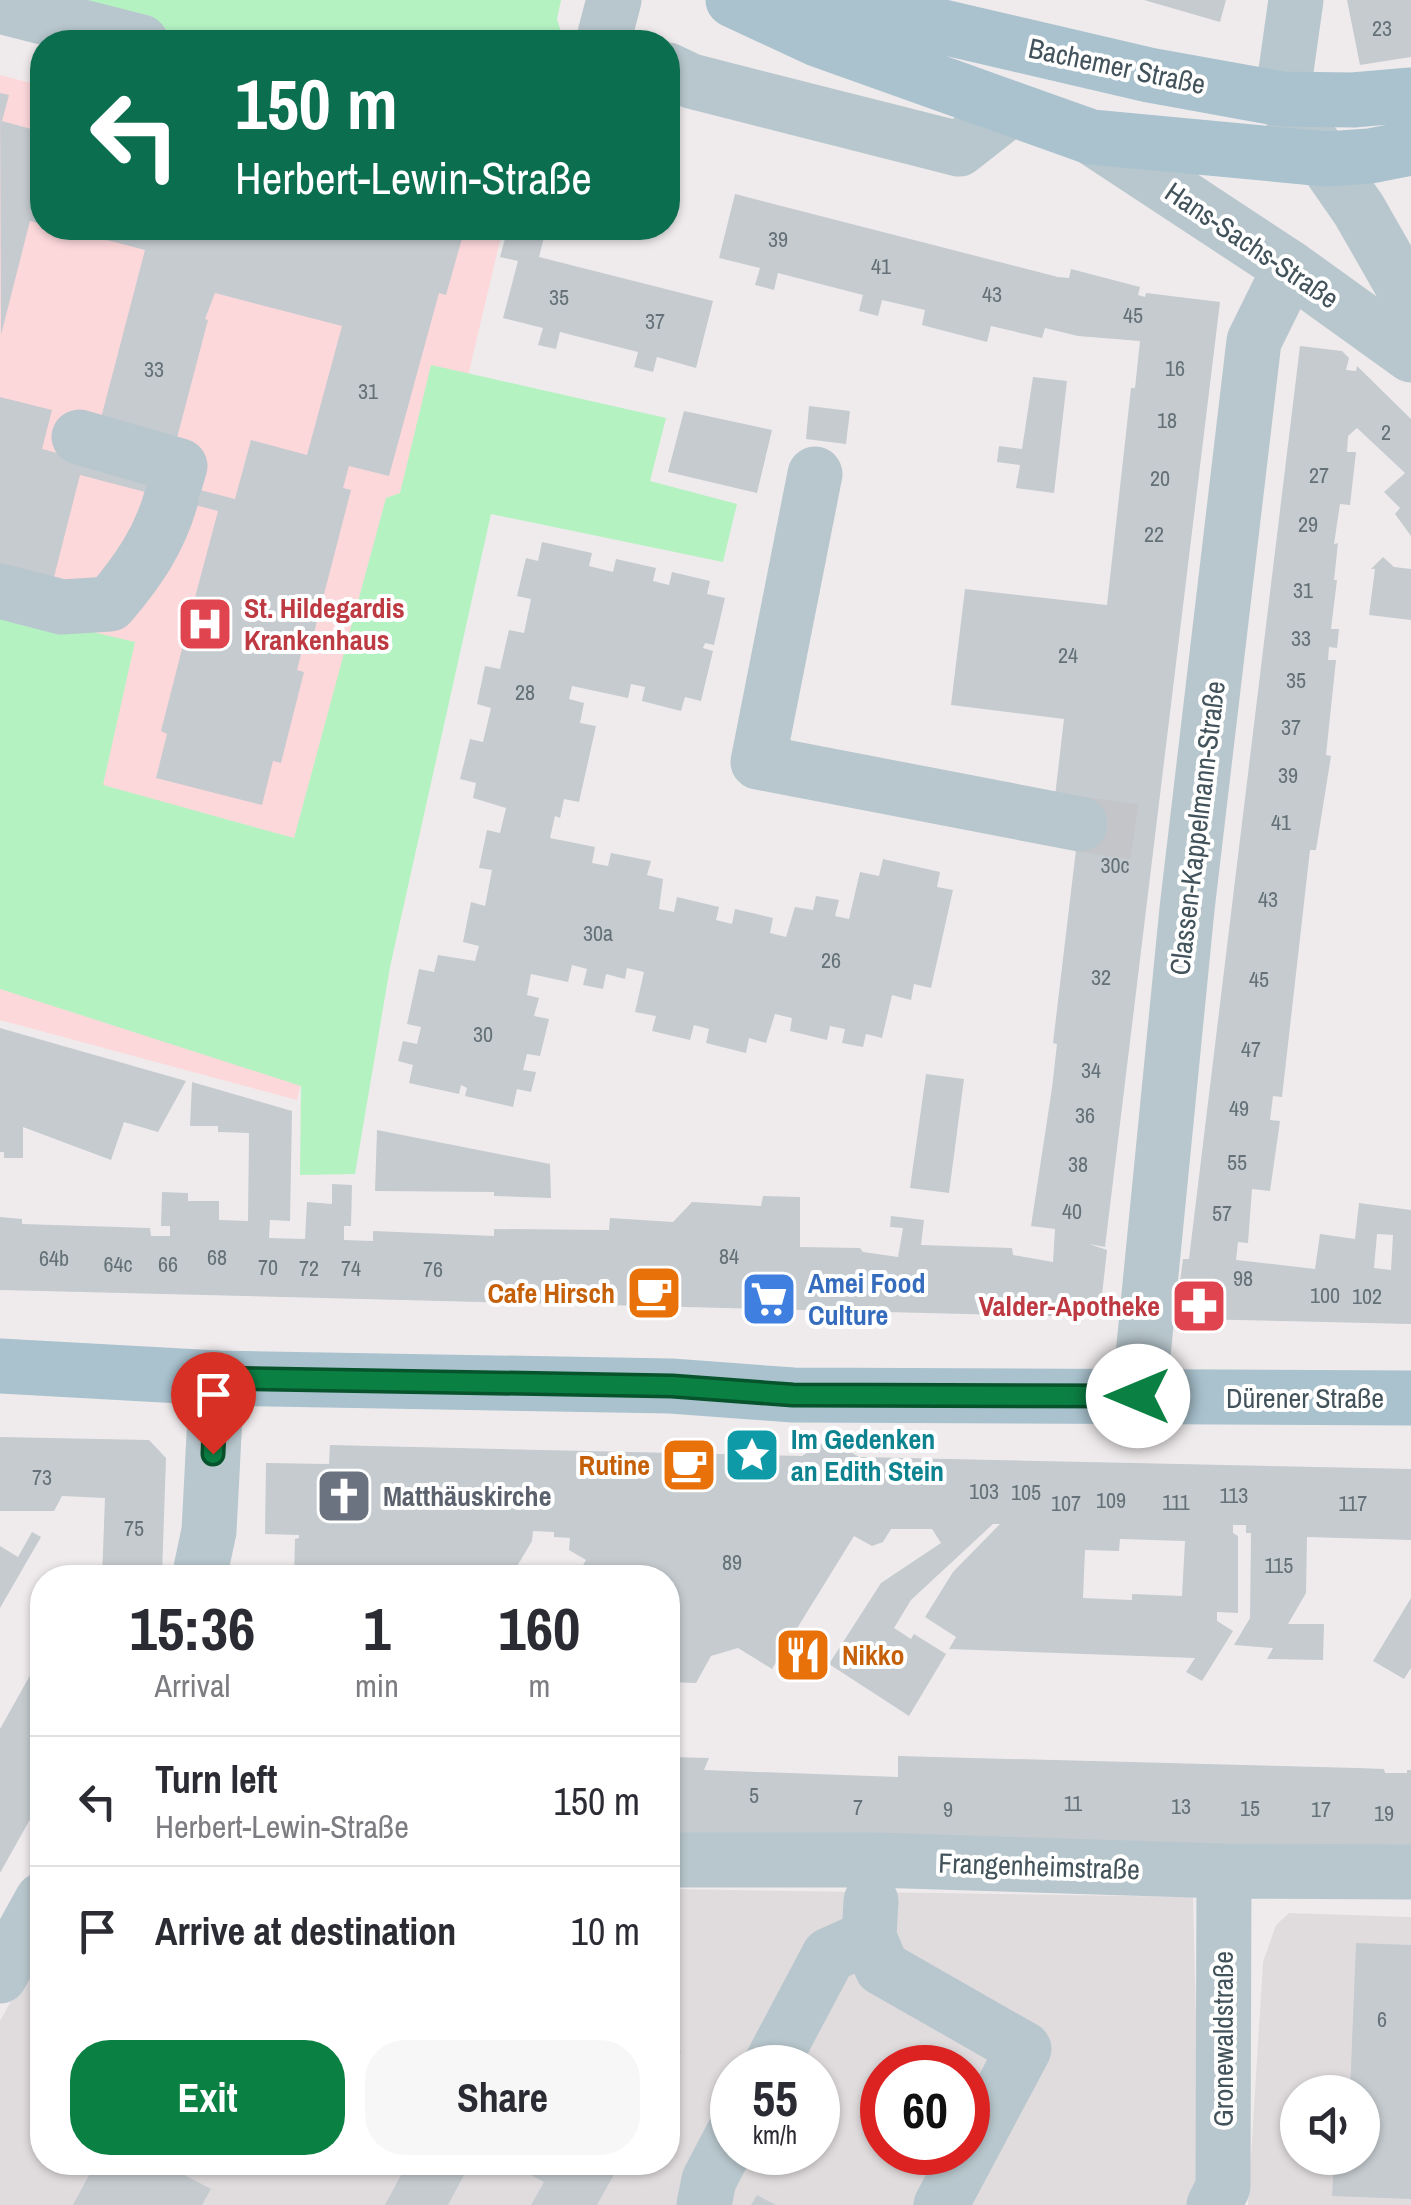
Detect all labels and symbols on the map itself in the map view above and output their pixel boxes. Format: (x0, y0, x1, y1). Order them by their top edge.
house number: 23 (1372, 13, 1392, 43)
street label: Bachemer Straße (1025, 29, 1209, 103)
street label: Hans-Sachs-Straße (1158, 173, 1346, 317)
house number: 39 (768, 224, 788, 254)
house number: 41 (871, 251, 891, 281)
house number: 43 (982, 279, 1002, 309)
house number: 35 (549, 282, 569, 312)
house number: 45 (1123, 300, 1143, 330)
house number: 37 (645, 306, 665, 336)
house number: 16 (1165, 353, 1185, 383)
house number: 33 (144, 354, 164, 384)
house number: 31 (358, 376, 378, 406)
house number: 18 (1157, 405, 1177, 435)
house number: 2 (1381, 417, 1391, 447)
house number: 27 (1309, 460, 1329, 490)
house number: 20 (1150, 463, 1170, 493)
house number: 29 (1298, 509, 1318, 539)
house number: 22 (1144, 519, 1164, 549)
house number: 31 (1293, 575, 1313, 605)
place label: St. Hildegardis Krankenhaus (244, 589, 405, 659)
hospital icon: St. Hildegardis Krankenhaus (175, 594, 235, 654)
house number: 33 (1291, 623, 1311, 653)
house number: 24 (1058, 640, 1078, 670)
house number: 35 (1286, 665, 1306, 695)
house number: 28 (515, 677, 535, 707)
street label: Classen-Kappelmann-Straße (1160, 679, 1234, 977)
house number: 37 (1281, 712, 1301, 742)
house number: 39 (1278, 760, 1298, 790)
house number: 41 (1271, 807, 1291, 837)
house number: 30c (1100, 850, 1130, 880)
house number: 43 (1258, 884, 1278, 914)
house number: 30a (583, 918, 613, 948)
house number: 26 (821, 945, 841, 975)
house number: 32 (1091, 962, 1111, 992)
house number: 45 (1249, 964, 1269, 994)
house number: 30 (473, 1019, 493, 1049)
house number: 47 (1241, 1034, 1261, 1064)
house number: 34 (1081, 1055, 1101, 1085)
house number: 49 (1229, 1093, 1249, 1123)
house number: 36 (1075, 1100, 1095, 1130)
house number: 55 (1227, 1147, 1247, 1177)
house number: 38 (1068, 1149, 1088, 1179)
house number: 40 (1062, 1196, 1082, 1226)
house number: 57 (1212, 1198, 1232, 1228)
house number: 84 (719, 1241, 739, 1271)
house number: 68 (207, 1242, 227, 1272)
house number: 64b (39, 1243, 69, 1273)
house number: 64c (103, 1249, 133, 1279)
house number: 66 (158, 1249, 178, 1279)
house number: 70 (258, 1252, 278, 1282)
house number: 72 (299, 1253, 319, 1283)
house number: 74 (341, 1253, 361, 1283)
house number: 76 (423, 1254, 443, 1284)
cafe icon: Cafe Hirsch (624, 1263, 684, 1323)
house number: 98 (1233, 1263, 1253, 1293)
place label: Amei Food Culture (808, 1264, 926, 1334)
supermarket icon: Amei Food Culture (739, 1269, 799, 1329)
place label: Cafe Hirsch (487, 1274, 615, 1312)
pharmacy icon: Valder-Apotheke (1169, 1276, 1229, 1336)
house number: 100 (1310, 1280, 1340, 1310)
house number: 102 (1352, 1281, 1382, 1311)
place label: Valder-Apotheke (979, 1287, 1160, 1325)
position arrow (1086, 1344, 1190, 1448)
pin (171, 1352, 256, 1455)
street label: Dürener Straße (1226, 1379, 1384, 1417)
place label: Im Gedenken an Edith Stein (791, 1420, 944, 1490)
place icon: Im Gedenken an Edith Stein (722, 1425, 782, 1485)
cafe icon: Rutine (659, 1435, 719, 1495)
place label: Rutine (579, 1446, 650, 1484)
house number: 73 (32, 1462, 52, 1492)
church icon: Matthäuskirche (314, 1466, 374, 1526)
house number: 103 (969, 1476, 999, 1506)
place label: Matthäuskirche (383, 1477, 551, 1515)
house number: 105 (1011, 1477, 1041, 1507)
house number: 113 (1220, 1480, 1248, 1510)
house number: 109 (1096, 1485, 1126, 1515)
house number: 111 (1162, 1487, 1190, 1517)
house number: 107 (1051, 1488, 1081, 1518)
house number: 117 (1339, 1488, 1367, 1518)
house number: 75 (124, 1513, 144, 1543)
house number: 89 (722, 1547, 742, 1577)
house number: 115 (1265, 1550, 1293, 1580)
restaurant icon: Nikko (773, 1625, 833, 1685)
place label: Nikko (842, 1636, 905, 1674)
house number: 5 (749, 1780, 759, 1810)
house number: 11 (1064, 1788, 1082, 1818)
house number: 13 (1171, 1791, 1191, 1821)
house number: 7 (853, 1792, 863, 1822)
house number: 15 (1240, 1793, 1260, 1823)
house number: 9 (943, 1794, 953, 1824)
house number: 17 (1311, 1794, 1331, 1824)
house number: 19 (1374, 1798, 1394, 1828)
street label: Frangenheimstraße (938, 1843, 1140, 1889)
street label: Gronewaldstraße (1204, 1951, 1242, 2127)
house number: 6 (1377, 2004, 1387, 2034)
speed limit sign: 60 (860, 2045, 990, 2175)

